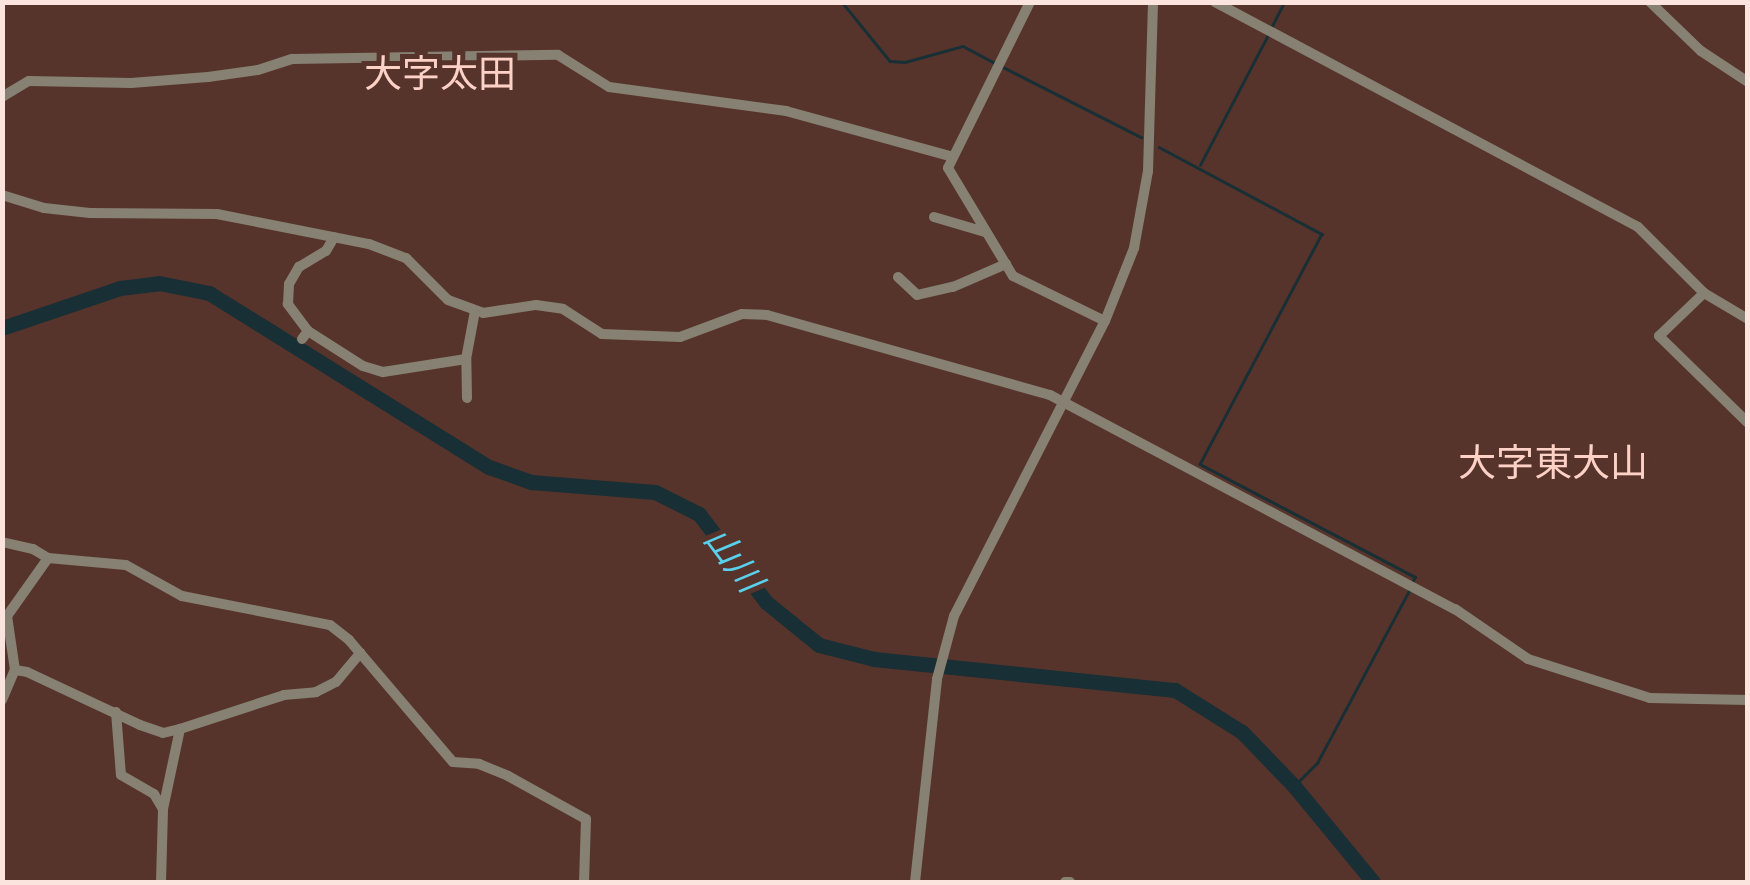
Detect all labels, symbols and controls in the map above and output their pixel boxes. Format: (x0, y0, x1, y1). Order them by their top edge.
district label: 大字太田 (364, 50, 516, 96)
district label: 大字東大山 (1458, 439, 1648, 485)
water label: 山川 (696, 518, 772, 600)

